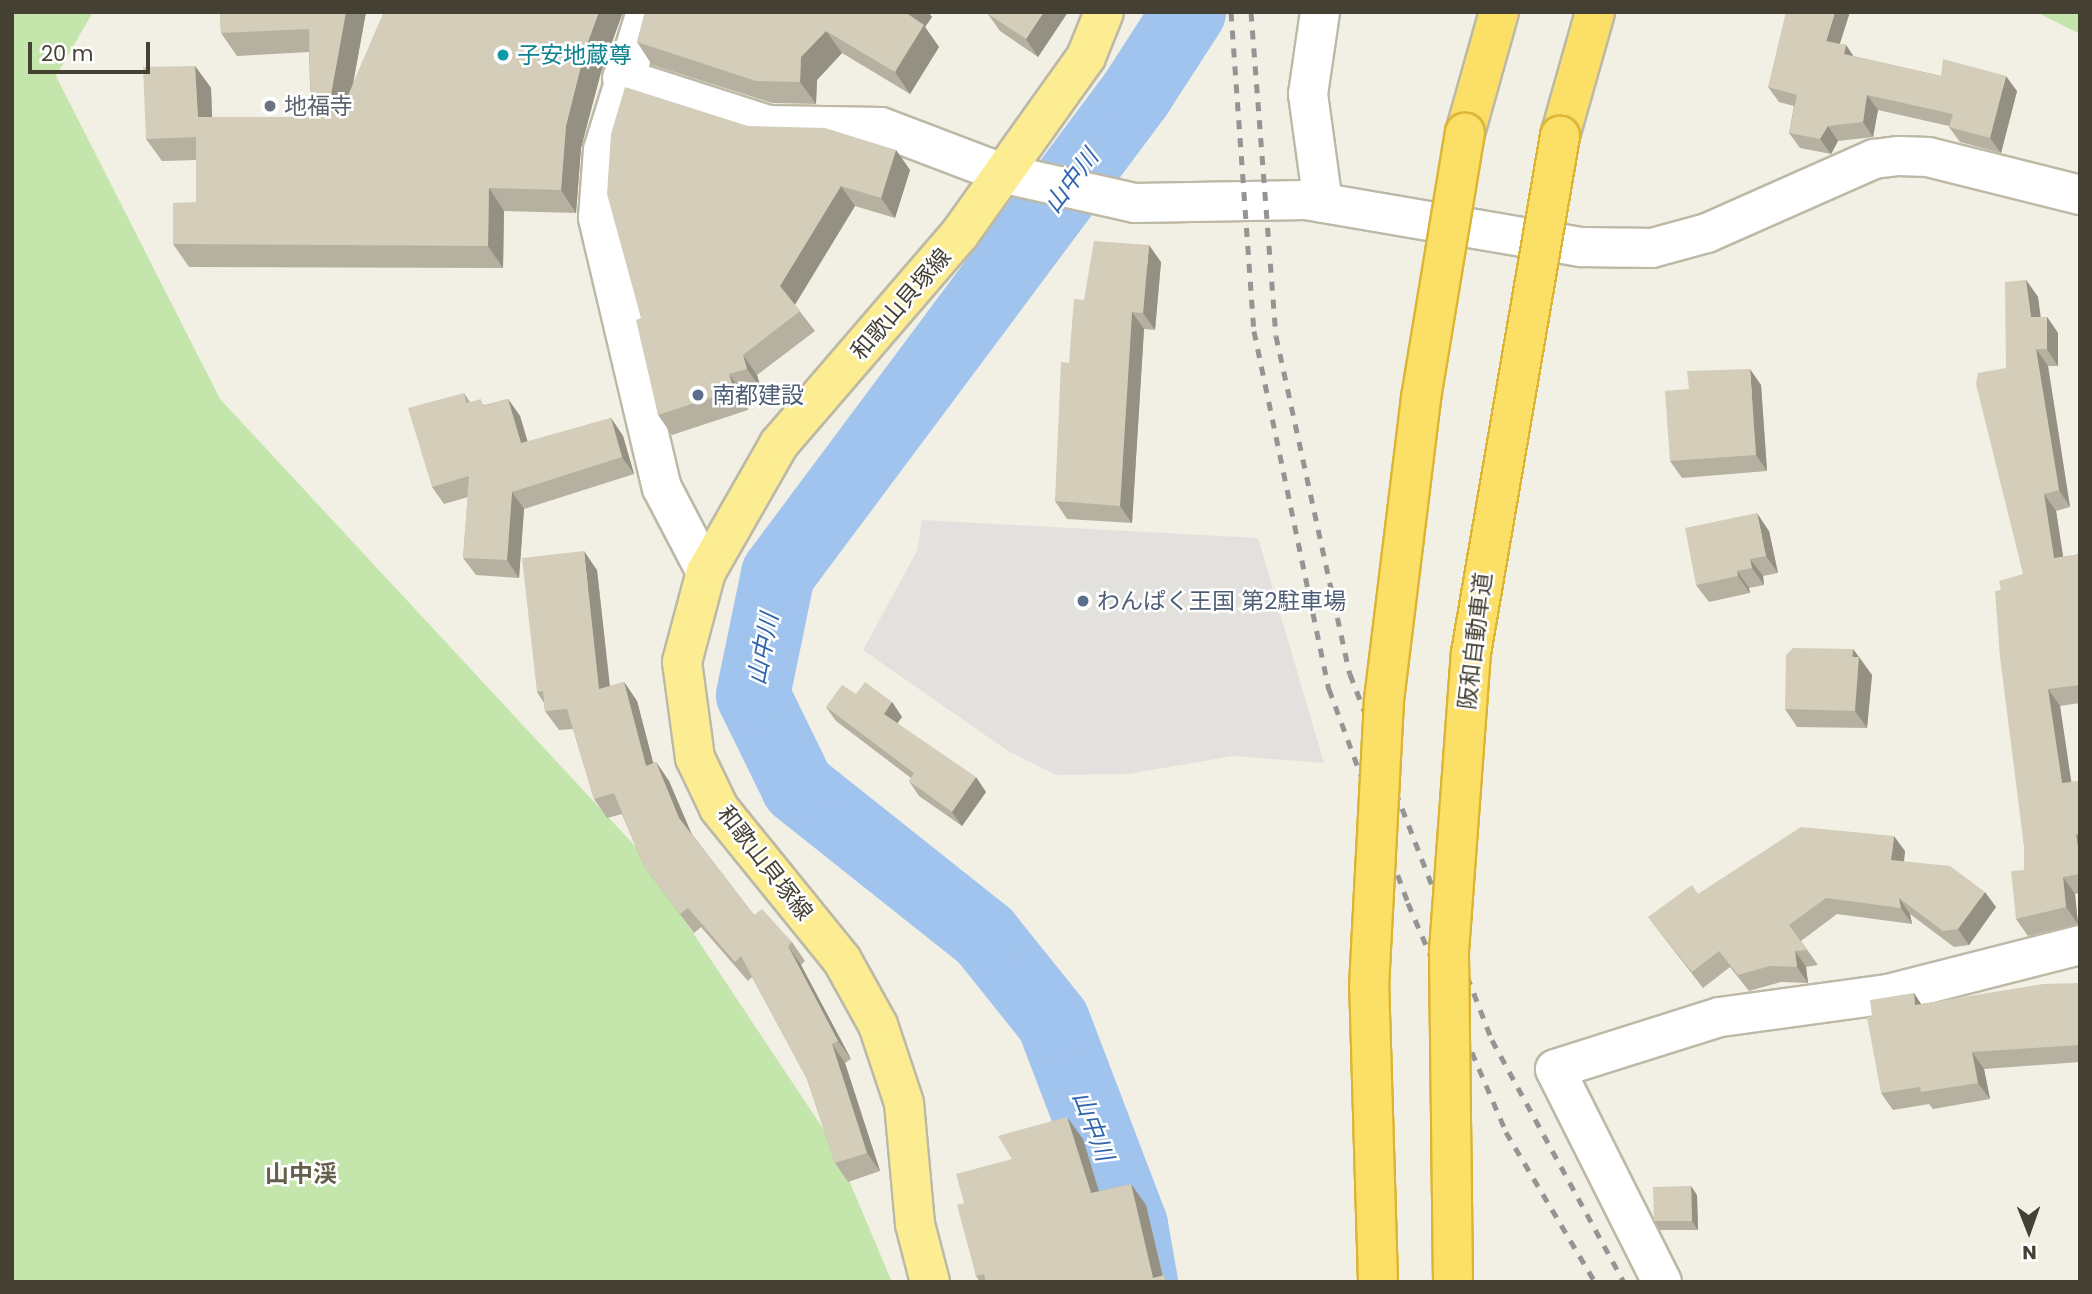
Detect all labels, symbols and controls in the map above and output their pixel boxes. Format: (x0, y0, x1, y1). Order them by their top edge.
scale bar (32, 28, 154, 72)
text: 20 m (41, 39, 94, 68)
place label: 子安地蔵尊 (517, 41, 632, 69)
marker: 子安地蔵尊 (495, 47, 511, 63)
place label: 地福寺 (284, 92, 353, 120)
marker: 地福寺 (262, 98, 278, 114)
water label: 山中川 (1038, 144, 1104, 218)
street label: 和歌山貝塚線 (845, 243, 957, 365)
place label: 南都建設 (712, 381, 804, 409)
marker: 南都建設 (690, 387, 706, 403)
street label: 阪和自動車道 (1453, 571, 1497, 711)
place label: わんぱく王国 第2駐車場 (1097, 587, 1346, 615)
marker: わんぱく王国 第2駐車場 (1075, 593, 1091, 609)
water label: 山中川 (742, 611, 784, 687)
street label: 和歌山貝塚線 (712, 800, 818, 926)
water label: 山中川 (1067, 1087, 1119, 1165)
district label: 山中渓 (265, 1160, 337, 1188)
north arrow (1994, 1196, 2064, 1266)
text: N (2022, 1239, 2037, 1266)

